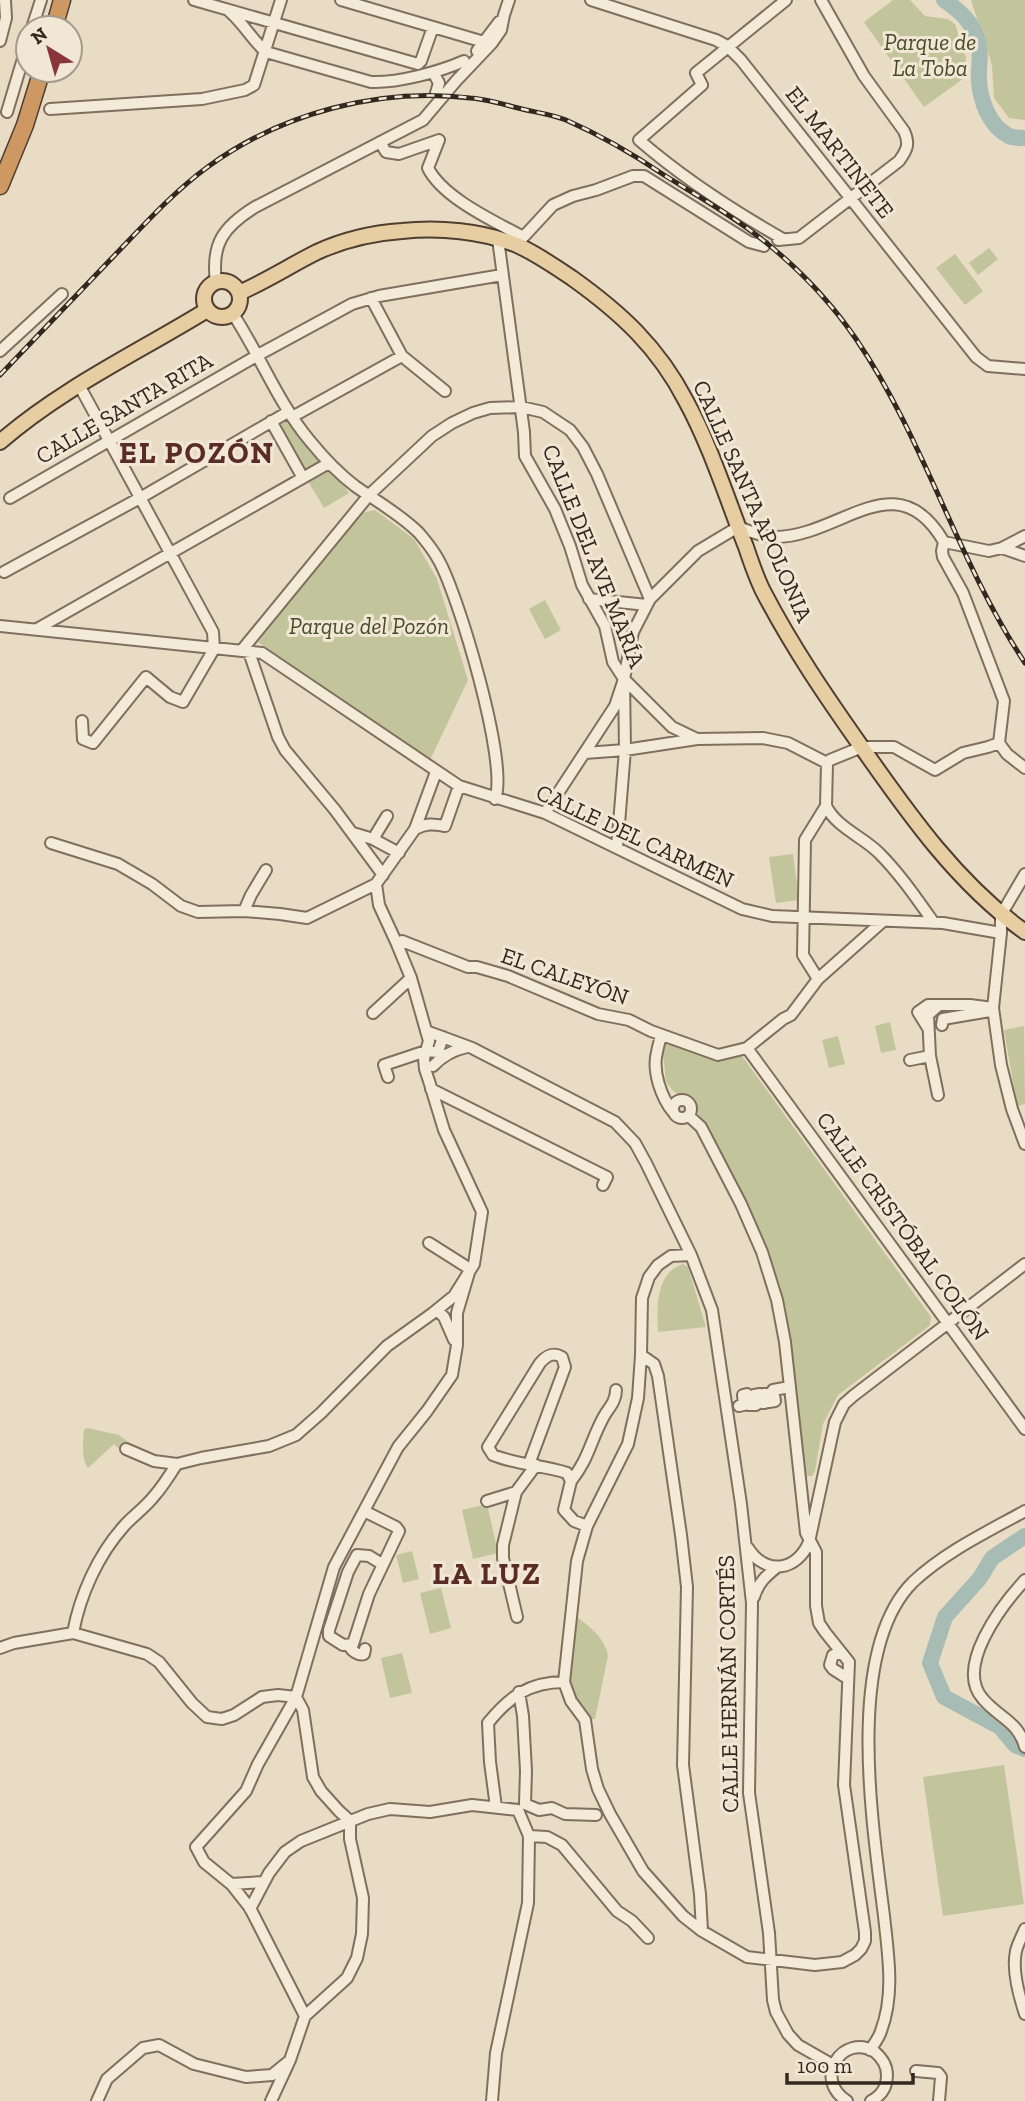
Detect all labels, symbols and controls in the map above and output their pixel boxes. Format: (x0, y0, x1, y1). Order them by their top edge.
north arrow (14, 14, 84, 84)
text: N (26, 22, 52, 49)
park label: Parque de La Toba (884, 28, 976, 82)
street label: EL MARTINETE (780, 80, 900, 224)
street label: CALLE SANTA RITA (31, 346, 218, 470)
street label: CALLE SANTA APOLONIA (687, 376, 819, 627)
district label: EL POZÓN (119, 435, 275, 471)
street label: CALLE DEL AVE MARÍA (536, 440, 652, 673)
park label: Parque del Pozón (289, 612, 449, 640)
street label: CALLE DEL CARMEN (532, 778, 738, 894)
street label: EL CALEYÓN (497, 941, 633, 1011)
street label: CALLE CRISTÓBAL COLÓN (811, 1106, 995, 1346)
street label: CALLE HERNÁN CORTÉS (712, 1555, 744, 1813)
district label: LA LUZ (432, 1556, 542, 1592)
scale bar (787, 2042, 913, 2086)
text: 100 m (797, 2053, 852, 2078)

